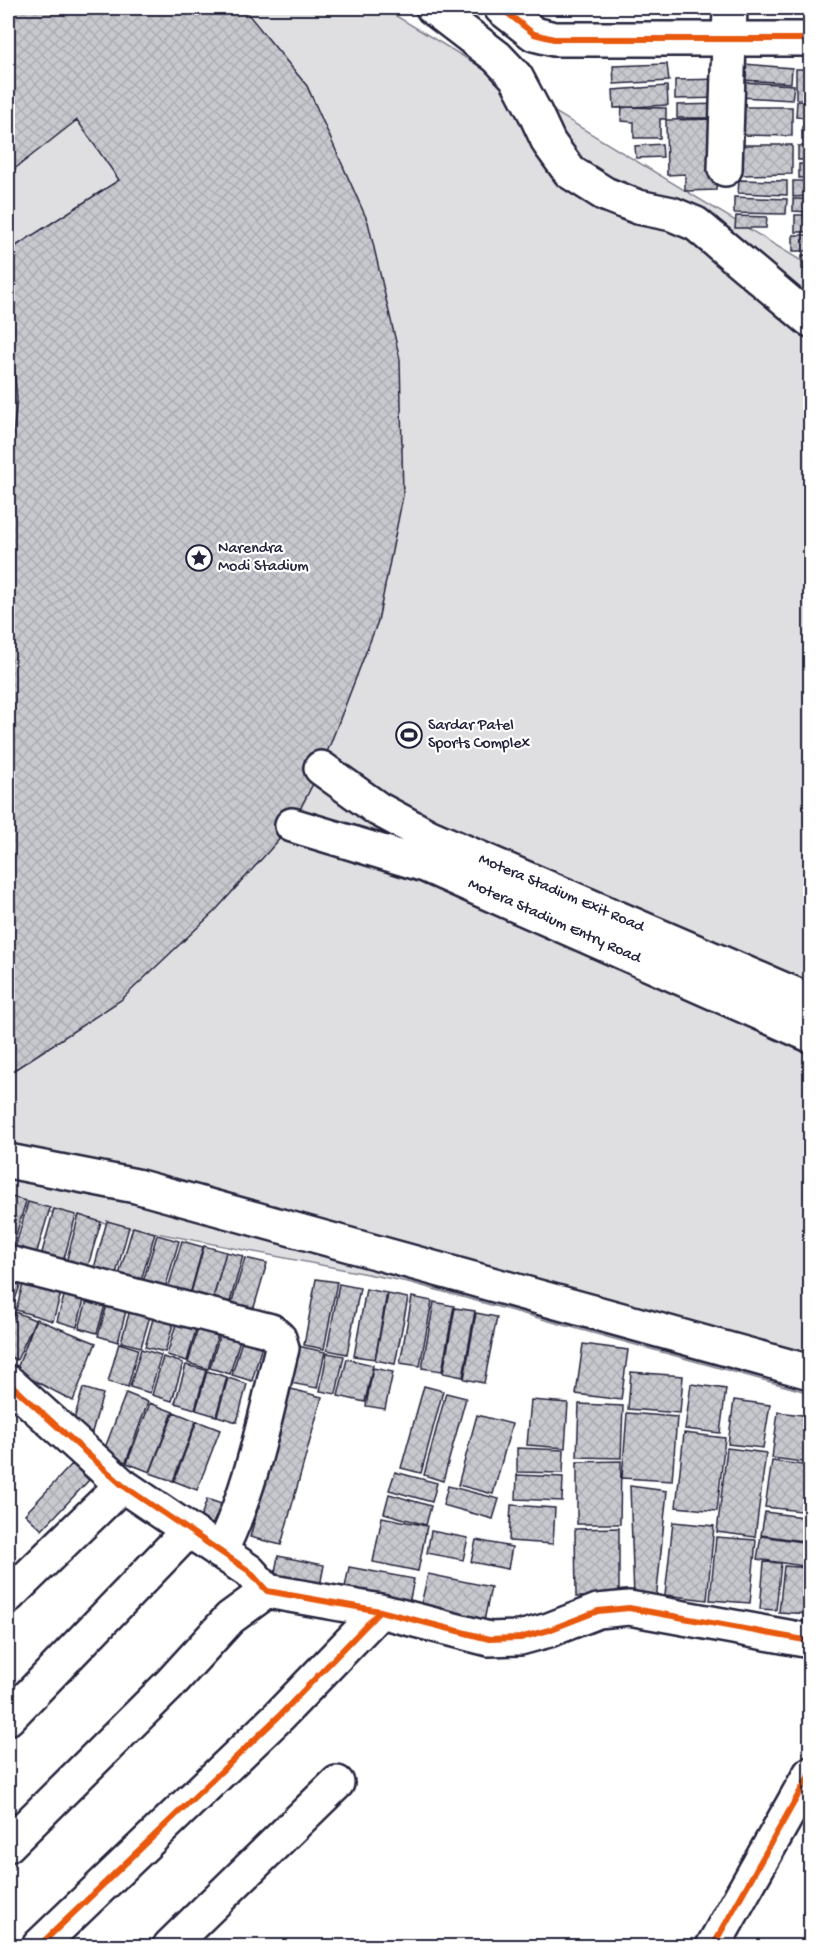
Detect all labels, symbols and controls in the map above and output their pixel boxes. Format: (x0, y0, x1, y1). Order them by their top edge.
place label: Narendra Modi Stadium (218, 540, 309, 577)
place icon: Narendra Modi Stadium (184, 543, 214, 573)
place label: Sardar Patel Sports Complex (428, 717, 530, 754)
sports icon: Sardar Patel Sports Complex (394, 720, 424, 750)
street label: Motera Stadium Exit Road (475, 850, 648, 938)
street label: Motera Stadium Entry Road (465, 875, 645, 969)

